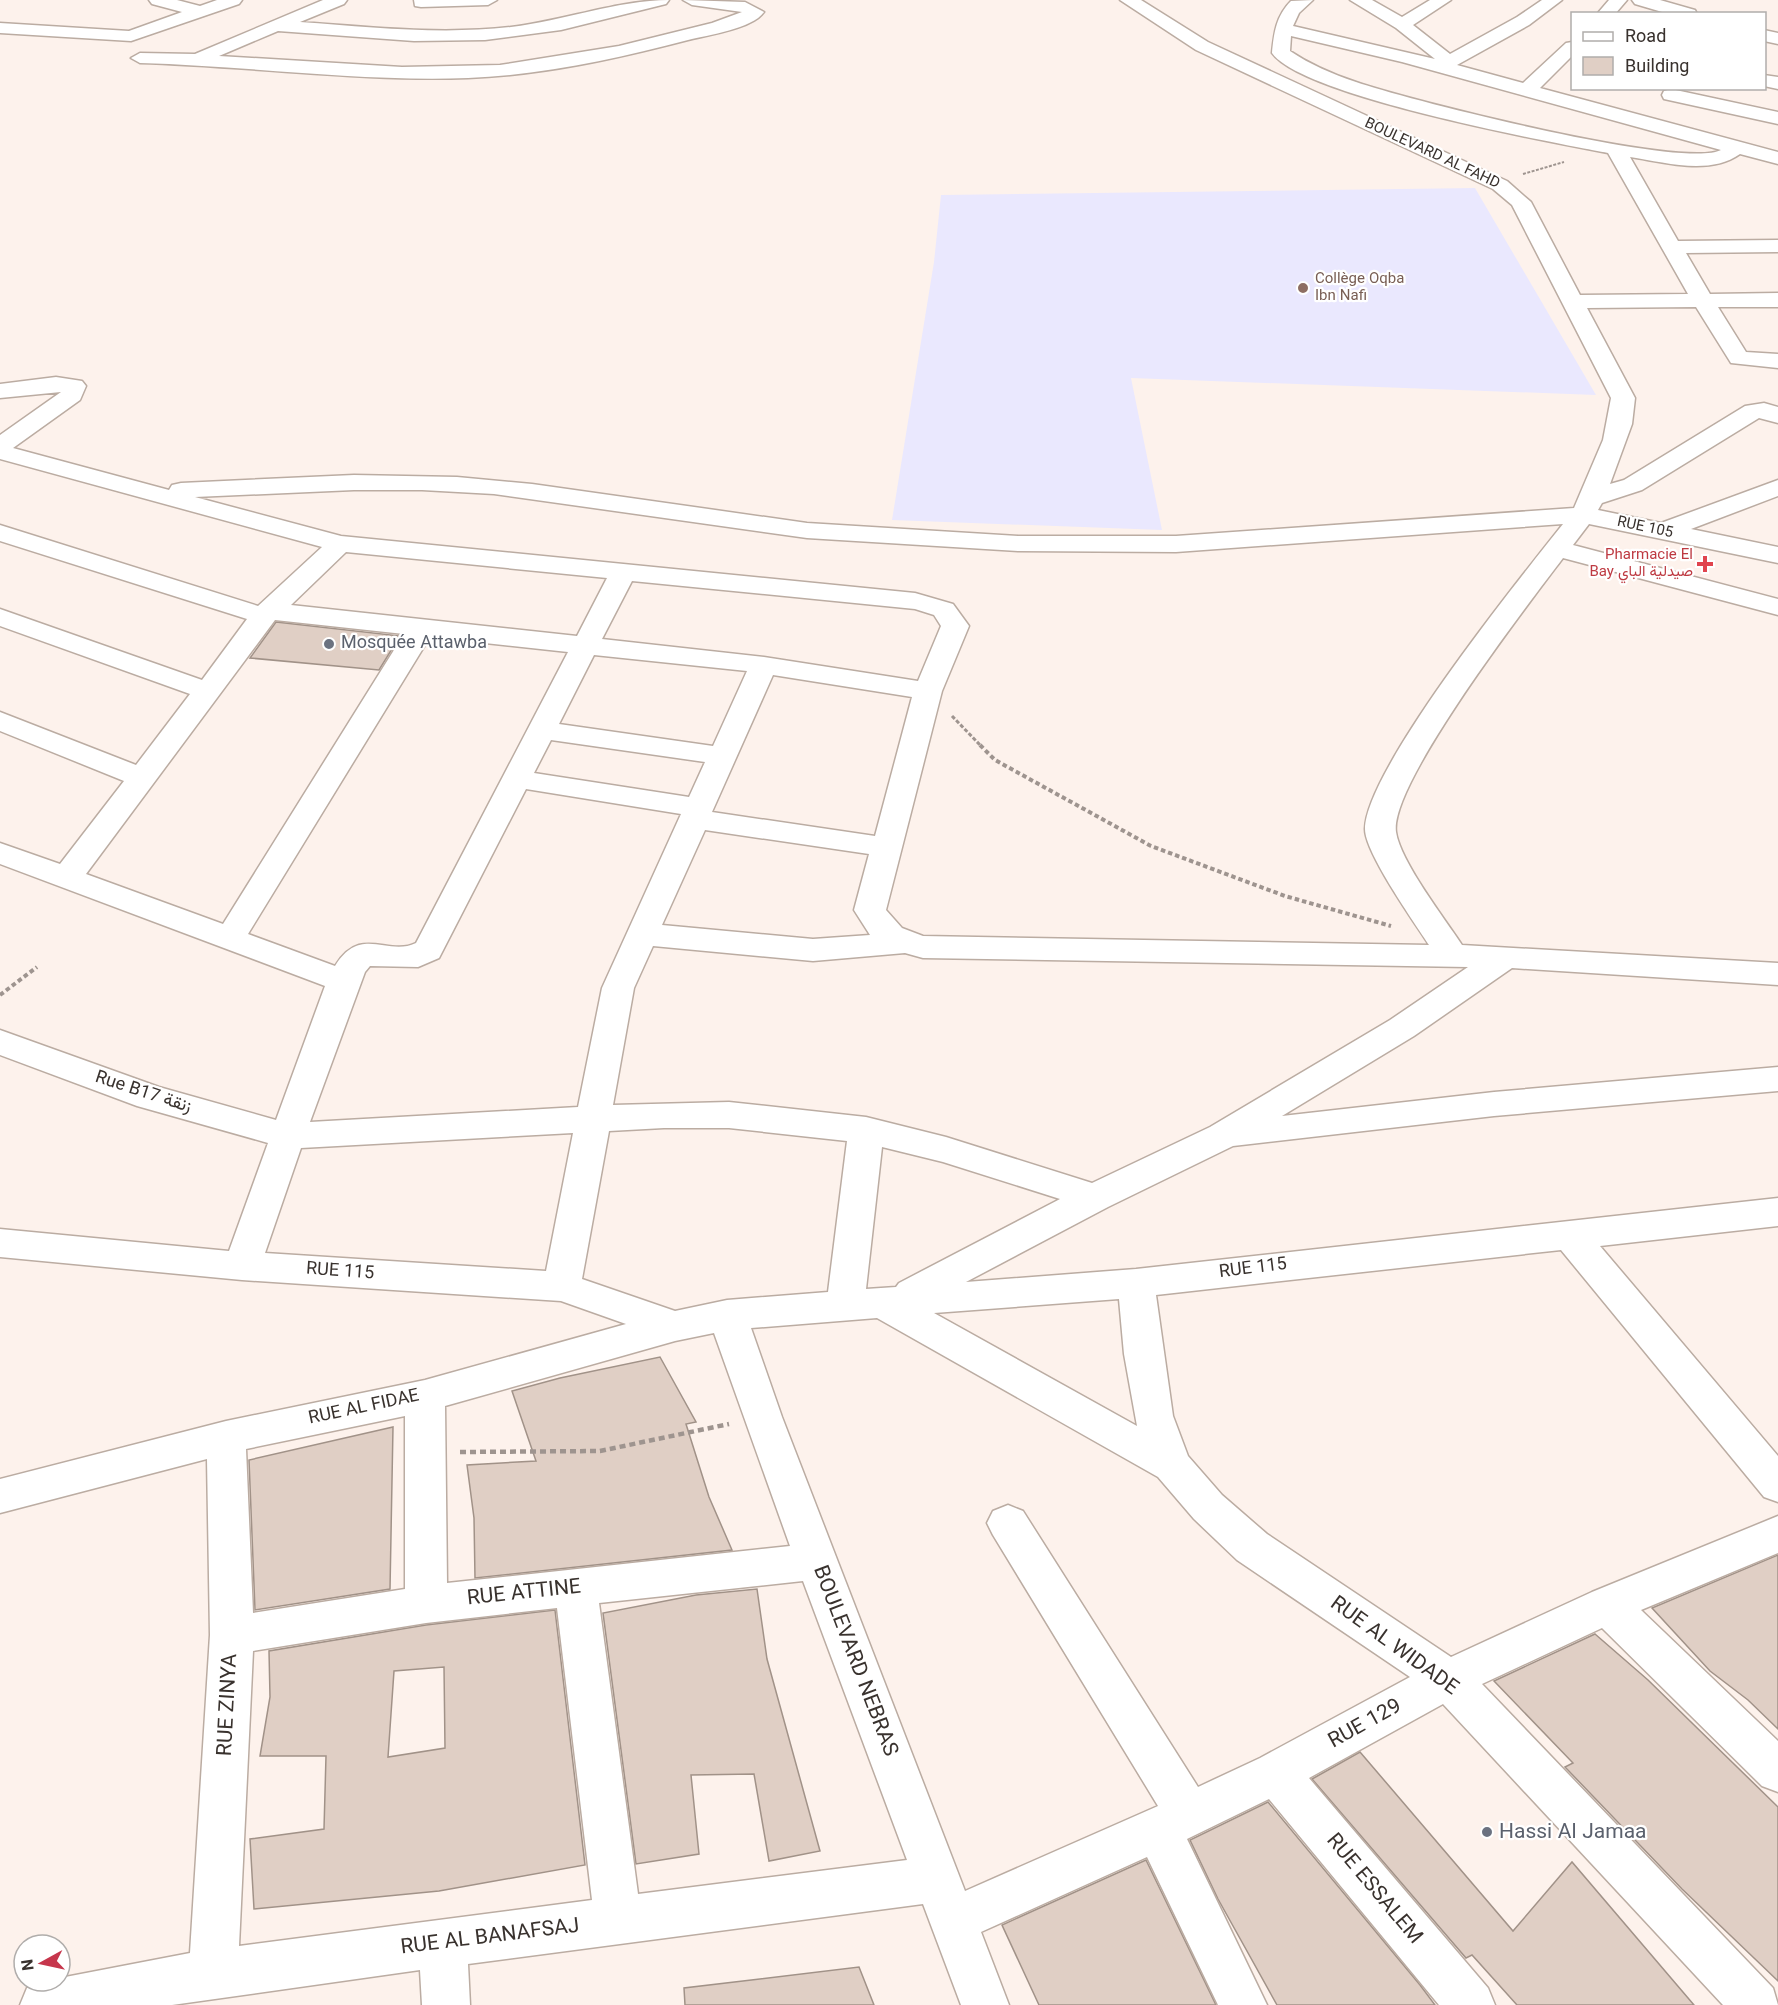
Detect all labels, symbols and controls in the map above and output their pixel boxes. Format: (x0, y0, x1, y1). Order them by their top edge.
legend (1571, 12, 1766, 90)
text: Road (1625, 24, 1666, 52)
text: Building (1625, 54, 1689, 82)
street label: BOULEVARD AL FAHD (1360, 112, 1504, 196)
place label: Collège Oqba Ibn Nafi (1315, 268, 1404, 308)
marker: Collège Oqba Ibn Nafi (1296, 281, 1310, 295)
street label: RUE 105 (1615, 511, 1675, 545)
place label: Pharmacie El Bay صيدلية الباي (1589, 544, 1693, 584)
marker: Pharmacie El Bay صيدلية الباي (1698, 557, 1712, 571)
place label: Mosquée Attawba (341, 630, 487, 658)
marker: Mosquée Attawba (322, 637, 336, 651)
street label: Rue B17 زنقة (91, 1064, 195, 1122)
street label: RUE 115 (1217, 1251, 1289, 1287)
street label: RUE 115 (305, 1256, 375, 1288)
street label: RUE AL FIDAE (306, 1383, 422, 1433)
street label: BOULEVARD NEBRAS (803, 1561, 907, 1761)
street label: RUE ATTINE (465, 1571, 583, 1615)
street label: RUE AL WIDADE (1323, 1588, 1465, 1704)
street label: RUE ZINYA (209, 1653, 247, 1757)
street label: RUE 129 (1322, 1690, 1408, 1758)
place label: Hassi Al Jamaa (1499, 1816, 1647, 1849)
marker: Hassi Al Jamaa (1480, 1825, 1494, 1839)
street label: RUE ESSALEM (1318, 1826, 1430, 1952)
street label: RUE AL BANAFSAJ (399, 1910, 581, 1964)
north arrow (12, 1933, 72, 1993)
text: N (16, 1957, 43, 1972)

